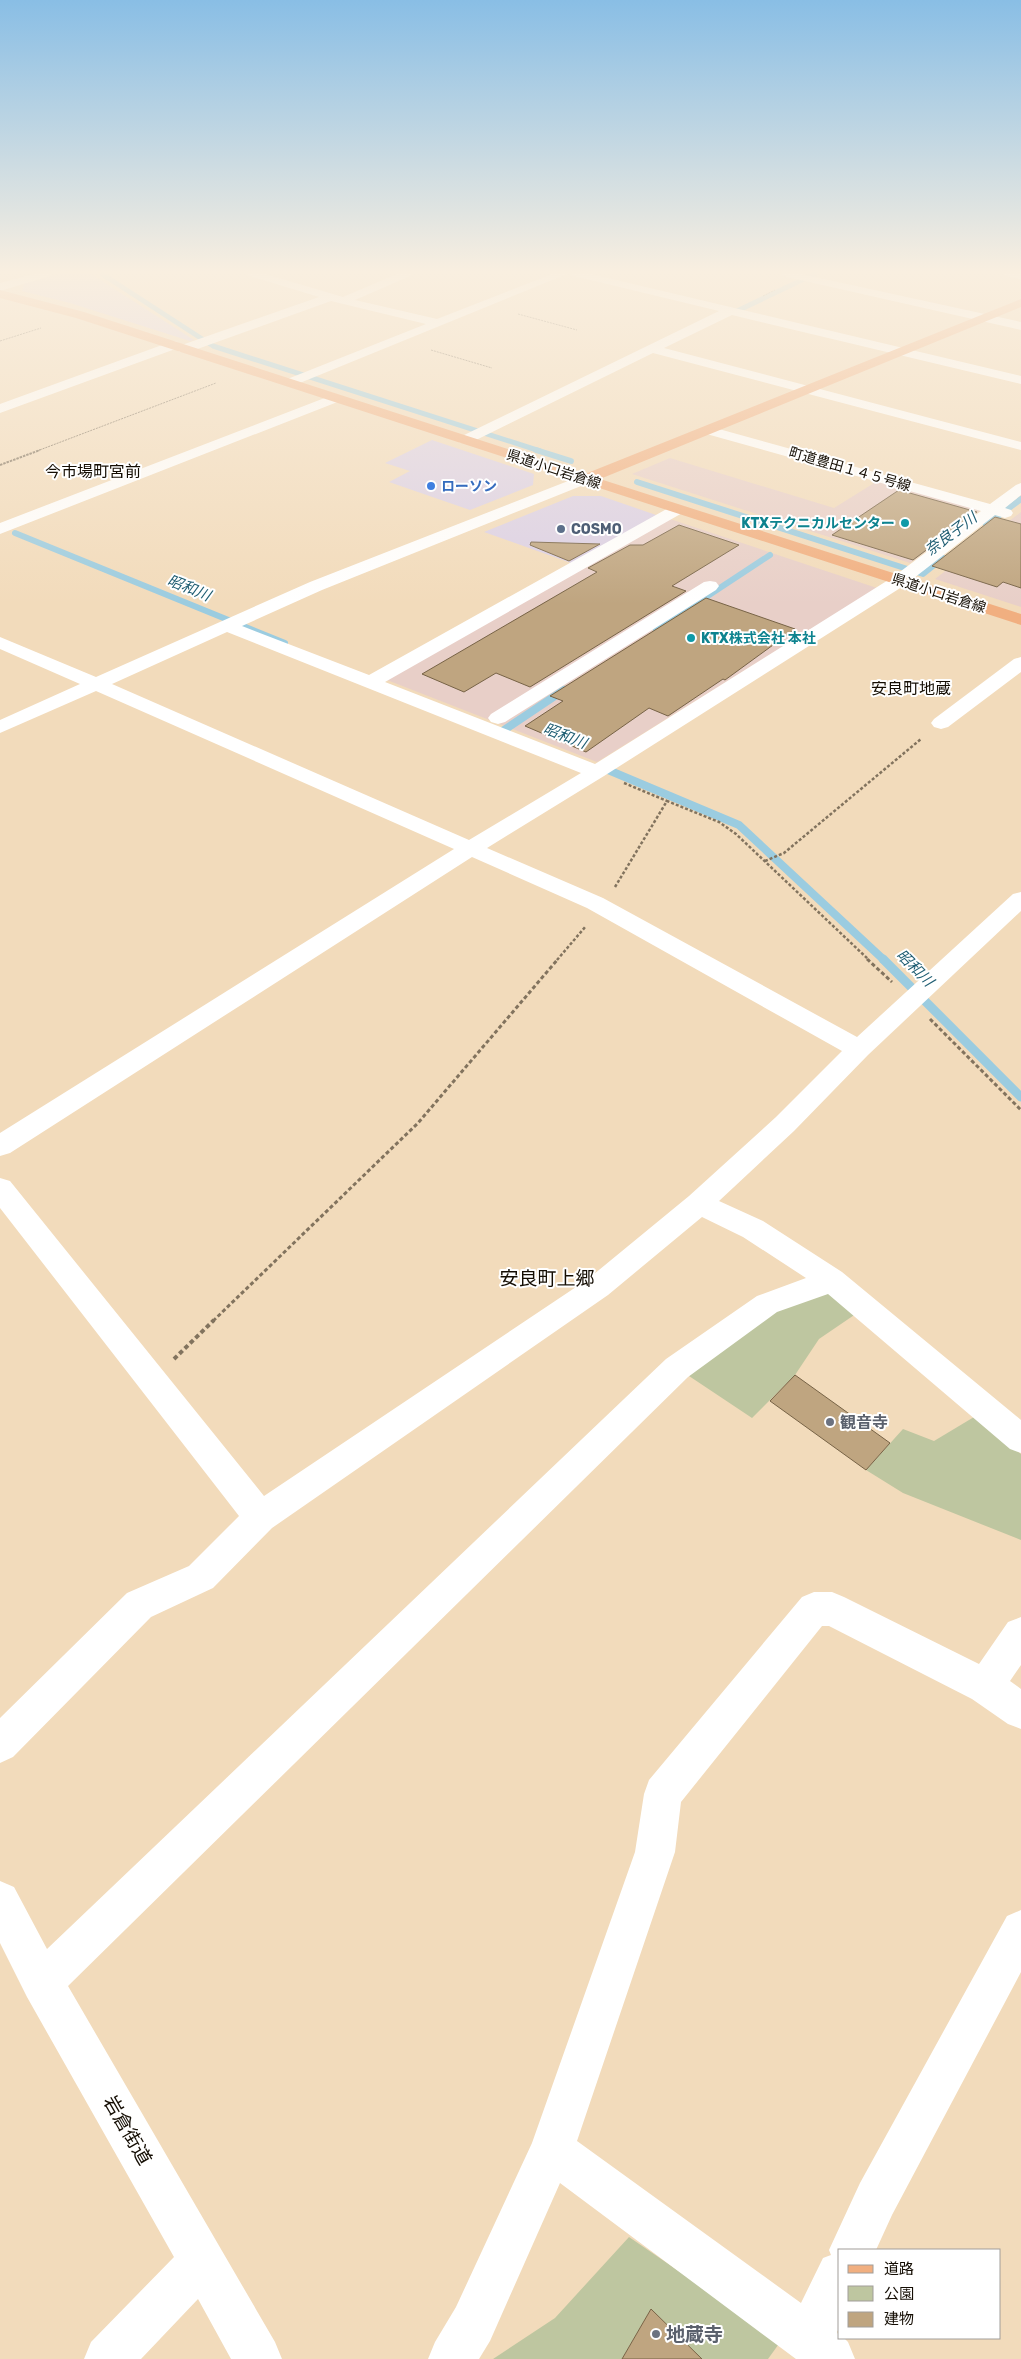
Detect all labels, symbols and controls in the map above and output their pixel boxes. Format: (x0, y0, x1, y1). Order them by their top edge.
street label: 町道豊田１４５号線 (787, 444, 913, 495)
street label: 県道小口岩倉線 (505, 446, 603, 493)
district label: 今市場町宮前 (45, 462, 141, 481)
place label: ローソン (441, 478, 497, 495)
marker: ローソン (425, 480, 437, 492)
water label: 奈良子川 (922, 508, 982, 559)
place label: KTXテクニカルセンター (741, 515, 895, 532)
marker: KTXテクニカルセンター (899, 517, 911, 529)
place label: COSMO (571, 521, 622, 538)
marker: COSMO (555, 523, 567, 535)
street label: 県道小口岩倉線 (890, 570, 988, 617)
water label: 昭和川 (165, 571, 215, 606)
place label: KTX株式会社 本社 (701, 630, 816, 647)
marker: KTX株式会社 本社 (685, 632, 697, 644)
district label: 安良町地蔵 (871, 679, 951, 698)
water label: 昭和川 (541, 720, 591, 753)
water label: 昭和川 (893, 946, 939, 992)
district label: 安良町上郷 (499, 1267, 595, 1290)
place label: 観音寺 (840, 1413, 888, 1432)
marker: 観音寺 (824, 1416, 836, 1428)
street label: 岩倉街道 (99, 2092, 157, 2169)
legend (838, 2249, 1001, 2339)
text: 道路 (884, 2260, 914, 2278)
text: 公園 (884, 2285, 914, 2303)
text: 建物 (884, 2310, 914, 2328)
place label: 地蔵寺 (666, 2323, 723, 2346)
marker: 地蔵寺 (650, 2328, 662, 2340)

